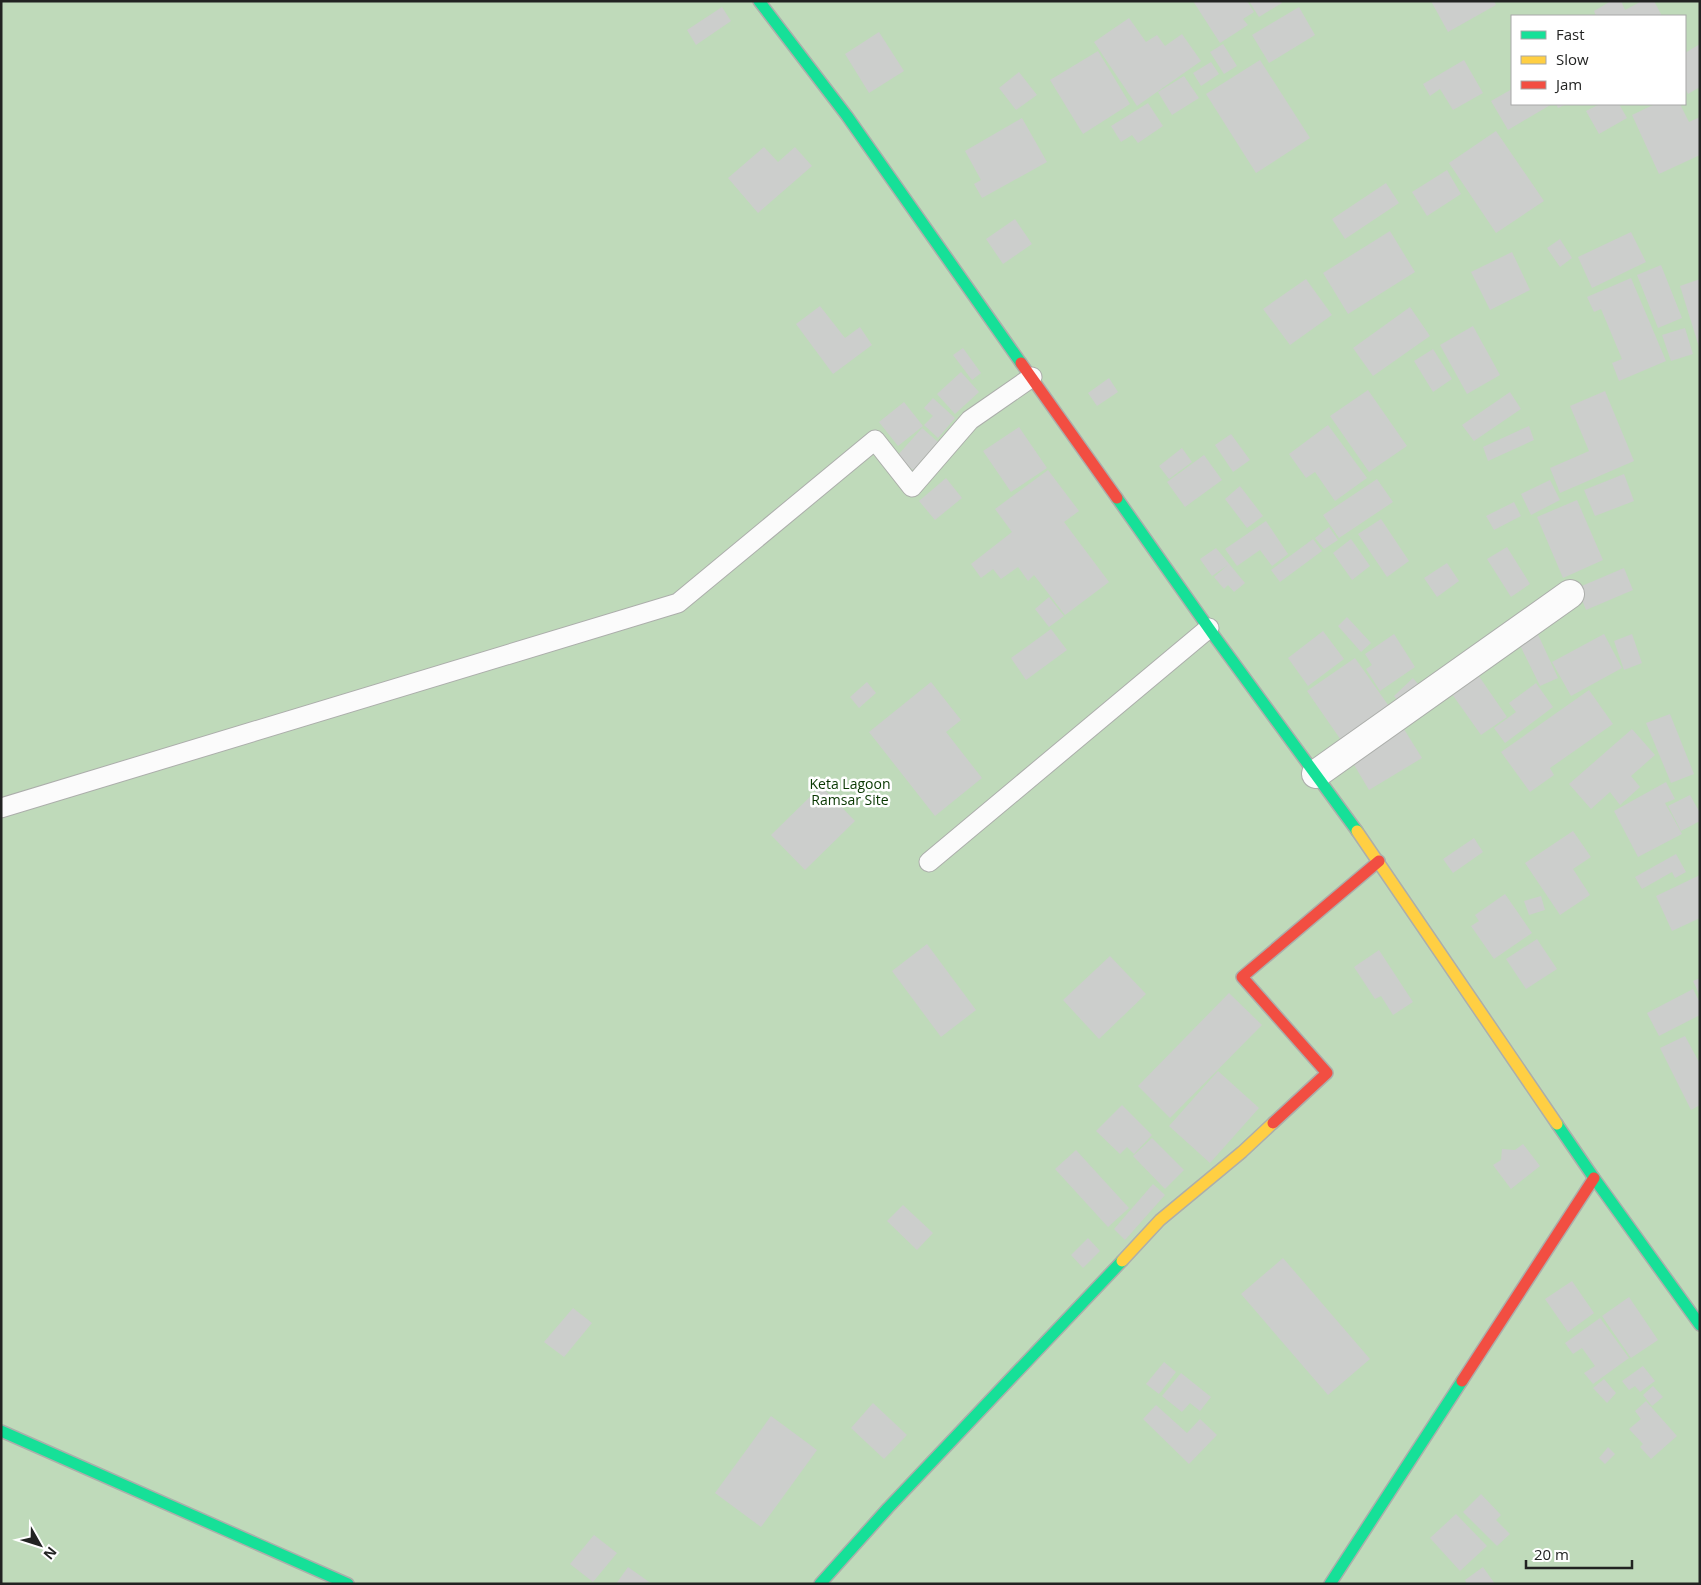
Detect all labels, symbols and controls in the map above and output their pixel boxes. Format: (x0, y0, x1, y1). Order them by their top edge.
legend (1511, 15, 1686, 105)
text: Fast (1556, 24, 1585, 44)
text: Slow (1556, 49, 1589, 69)
text: Jam (1554, 74, 1582, 94)
park label: Keta Lagoon Ramsar Site (810, 774, 890, 809)
north arrow (15, 1520, 65, 1570)
scale bar (1526, 1538, 1632, 1570)
text: N (40, 1543, 61, 1564)
text: 20 m (1534, 1544, 1569, 1564)

